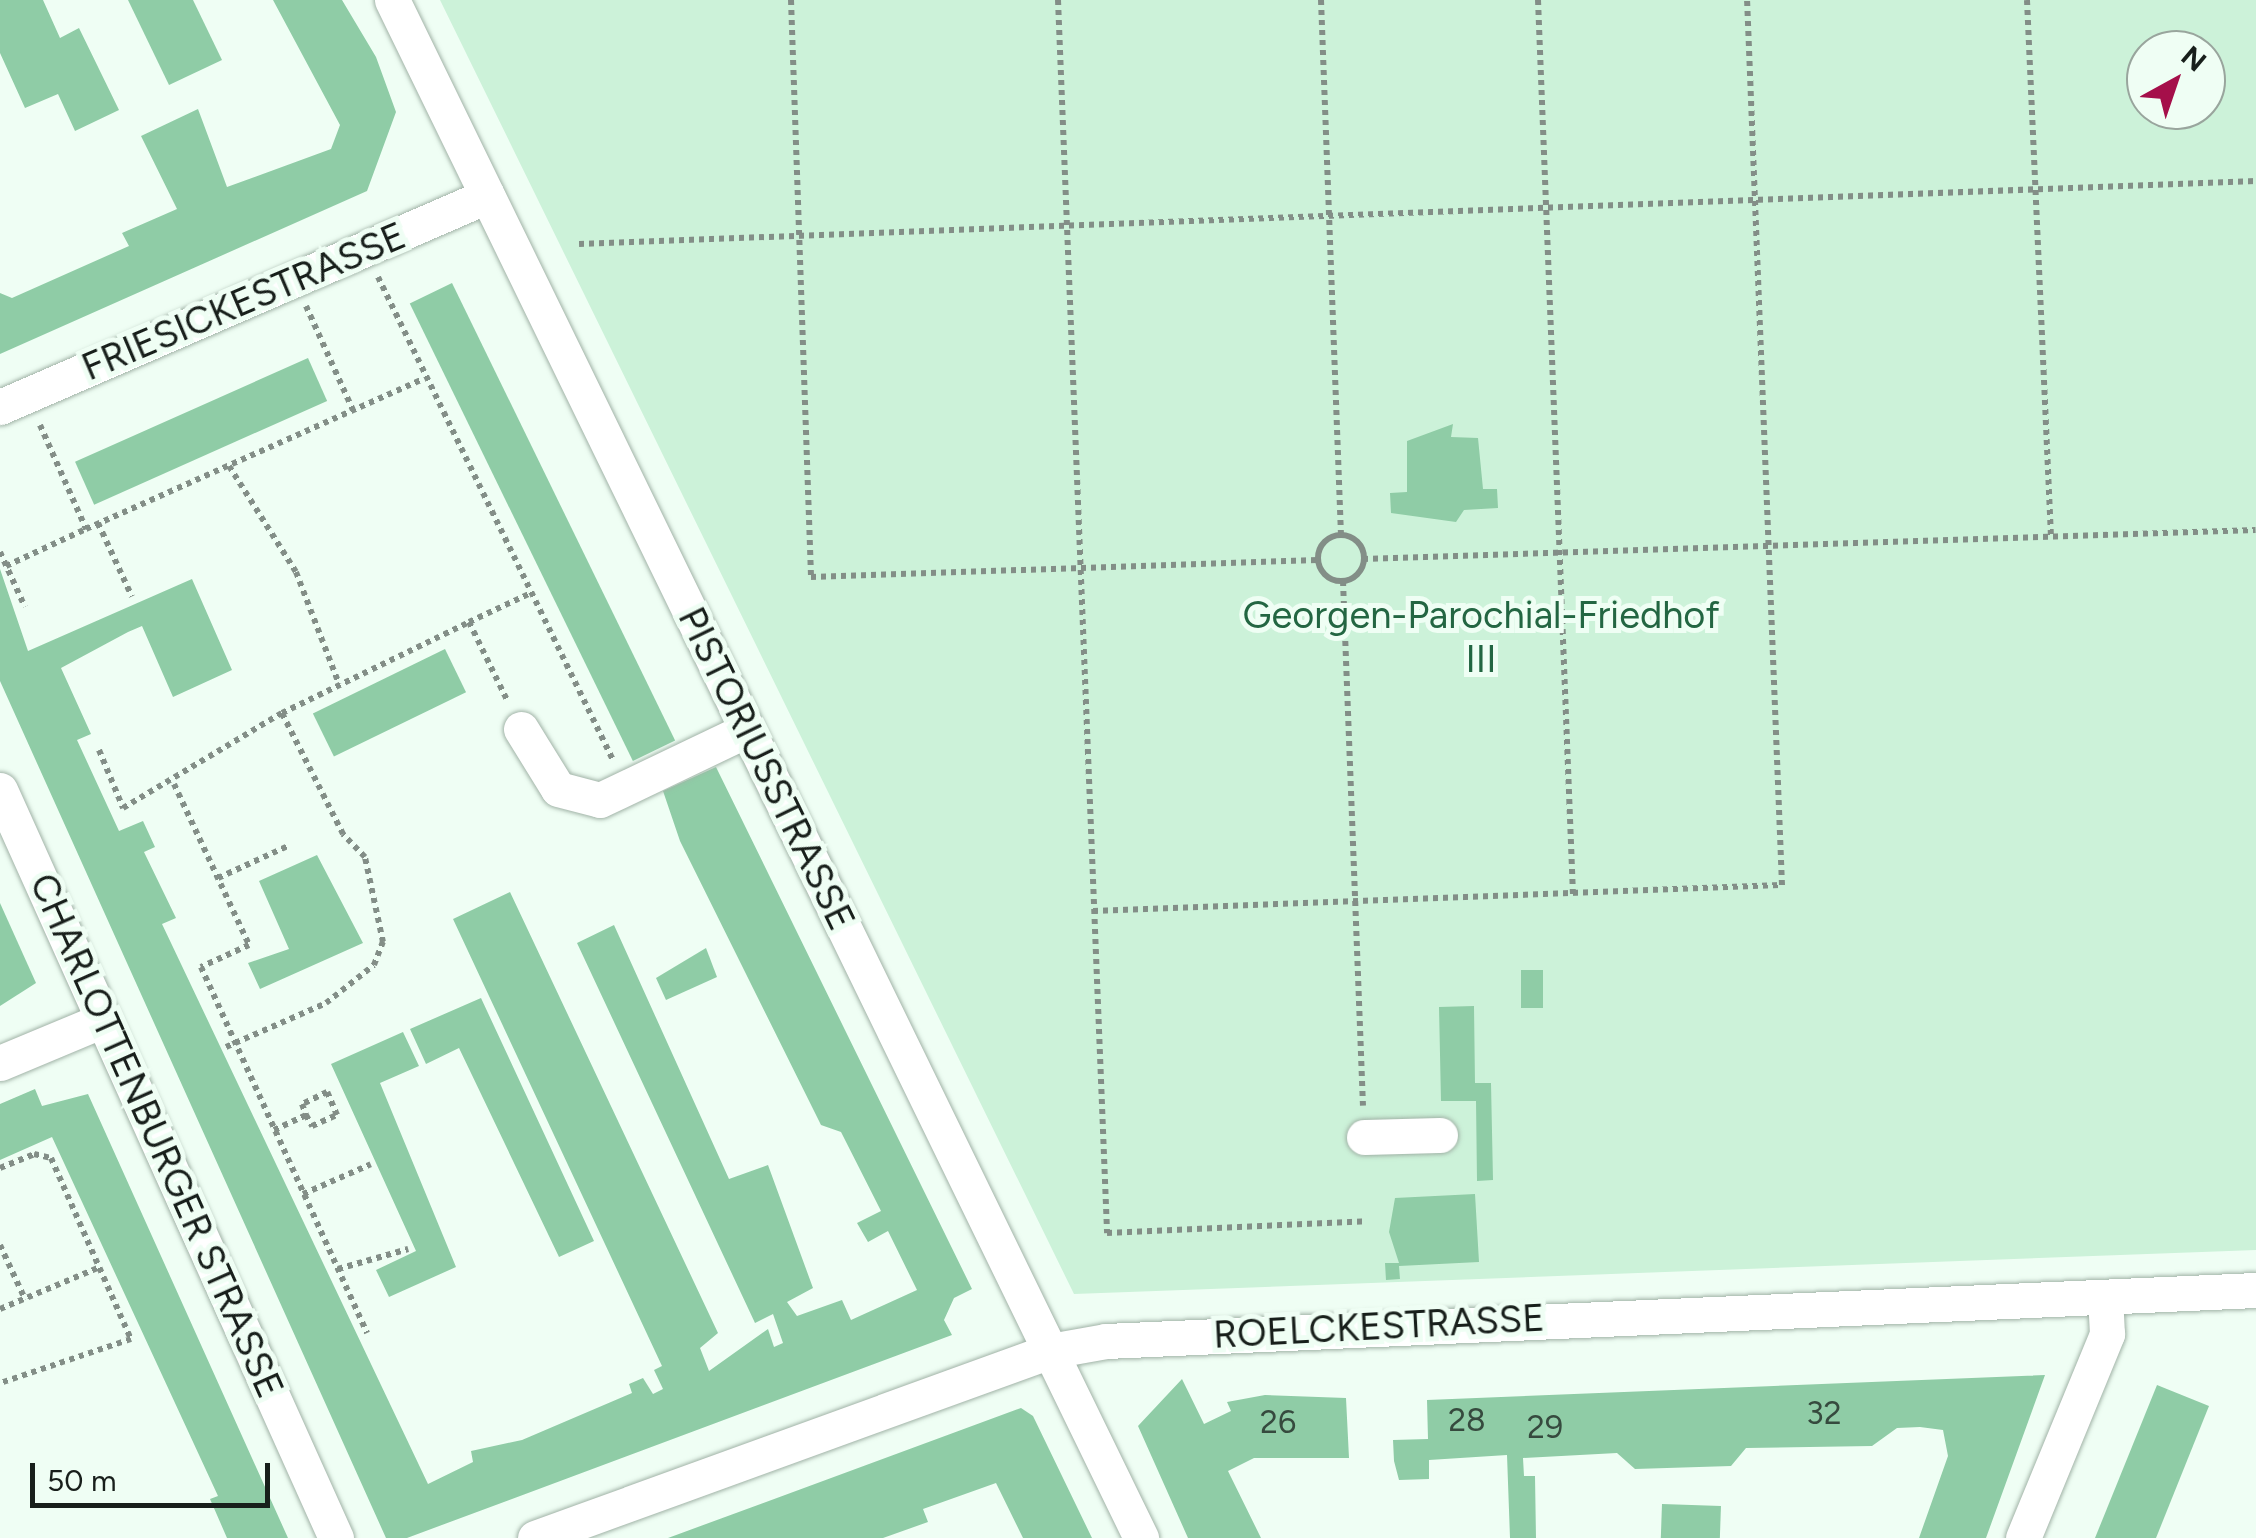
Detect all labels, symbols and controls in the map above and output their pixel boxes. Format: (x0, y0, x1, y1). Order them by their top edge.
north arrow (2126, 30, 2226, 130)
text: N (2175, 39, 2213, 79)
street label: FRIESICKESTRASSE (75, 213, 413, 391)
park label: Georgen-Parochial-Friedhof III (1243, 593, 1719, 682)
street label: PISTORIUSSTRASSE (668, 600, 864, 938)
street label: CHARLOTTENBURGER STRASSE (19, 867, 293, 1405)
street label: ROELCKESTRASSE (1212, 1296, 1546, 1358)
house number: 32 (1806, 1394, 1842, 1432)
house number: 28 (1448, 1401, 1486, 1439)
house number: 26 (1260, 1403, 1296, 1441)
house number: 29 (1527, 1408, 1563, 1446)
scale bar (35, 1443, 275, 1505)
text: 50 m (47, 1462, 116, 1499)

